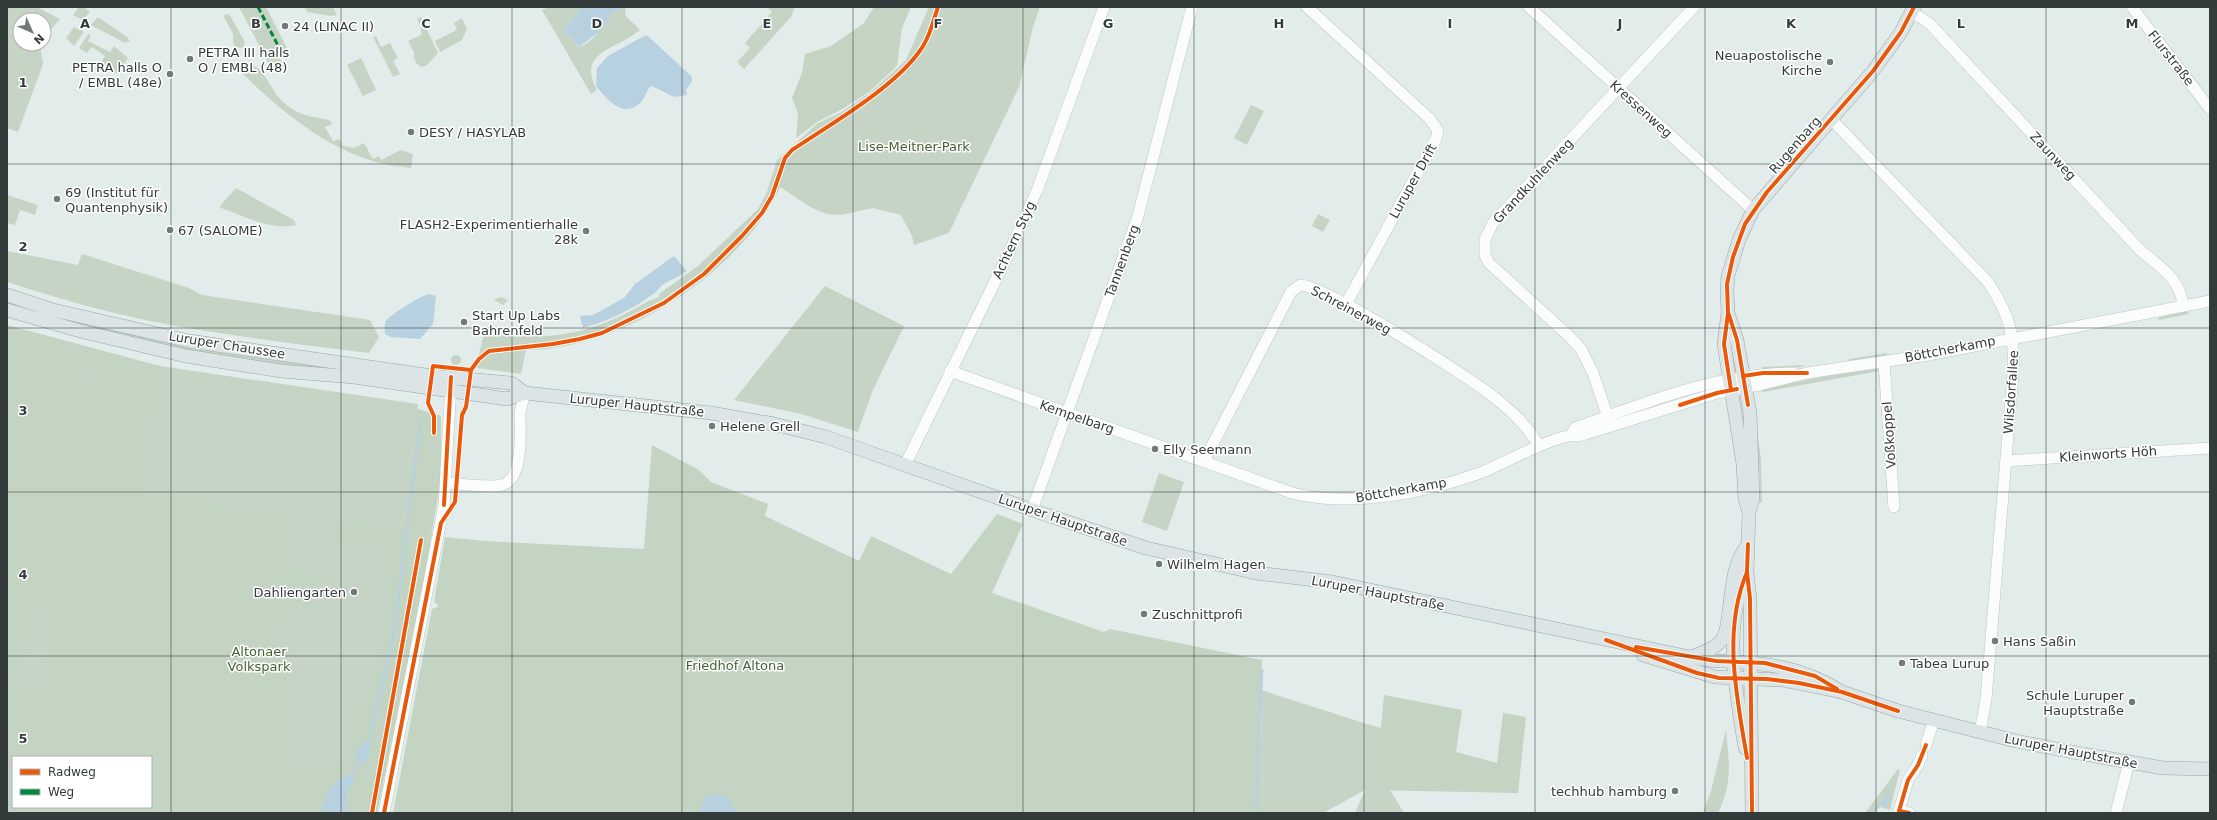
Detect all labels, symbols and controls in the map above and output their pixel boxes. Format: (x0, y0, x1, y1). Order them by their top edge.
north arrow (12, 12, 52, 52)
text: A (80, 16, 90, 31)
text: B (251, 16, 261, 31)
text: C (421, 16, 431, 31)
text: D (592, 16, 603, 31)
text: E (763, 16, 771, 31)
text: F (934, 16, 942, 31)
text: G (1103, 16, 1113, 31)
text: H (1274, 16, 1284, 31)
text: I (1448, 16, 1452, 31)
text: J (1617, 16, 1622, 31)
text: K (1786, 16, 1797, 31)
text: L (1957, 16, 1965, 31)
text: M (2126, 16, 2138, 31)
place label: 24 (LINAC II) (293, 19, 374, 34)
marker: 24 (LINAC II) (280, 21, 290, 31)
street label: Flurstraße (2145, 27, 2197, 89)
text: N (31, 31, 47, 47)
place label: PETRA III halls O / EMBL (48) (198, 45, 290, 75)
place label: Neuapostolische Kirche (1715, 48, 1822, 78)
marker: PETRA III halls O / EMBL (48) (185, 54, 195, 64)
marker: Neuapostolische Kirche (1825, 57, 1835, 67)
place label: PETRA halls O / EMBL (48e) (72, 60, 162, 90)
marker: PETRA halls O / EMBL (48e) (165, 69, 175, 79)
text: 1 (18, 75, 28, 90)
street label: Kressenweg (1607, 77, 1675, 141)
street label: Rugenbarg (1766, 113, 1824, 177)
place label: DESY / HASYLAB (419, 125, 526, 140)
marker: DESY / HASYLAB (406, 127, 416, 137)
street label: Zaunweg (2027, 129, 2079, 183)
street label: Grandkuhlenweg (1490, 136, 1576, 226)
park label: Lise-Meitner-Park (858, 139, 970, 154)
street label: Luruper Drift (1386, 141, 1440, 221)
place label: 69 (Institut für Quantenphysik) (65, 185, 168, 215)
marker: 69 (Institut für Quantenphysik) (52, 194, 62, 204)
street label: Achtern Styg (989, 199, 1039, 281)
place label: FLASH2-Experimentierhalle 28k (400, 217, 578, 247)
place label: 67 (SALOME) (178, 223, 263, 238)
street label: Tannenberg (1102, 223, 1142, 300)
marker: 67 (SALOME) (165, 225, 175, 235)
marker: FLASH2-Experimentierhalle 28k (581, 226, 591, 236)
text: 2 (18, 239, 28, 254)
street label: Schreinerweg (1308, 283, 1394, 337)
place label: Start Up Labs Bahrenfeld (472, 308, 560, 338)
marker: Start Up Labs Bahrenfeld (459, 317, 469, 327)
street label: Luruper Chaussee (168, 328, 286, 362)
street label: Böttcherkamp (1903, 333, 1997, 365)
street label: Wilsdorfallee (2001, 350, 2021, 434)
street label: Luruper Hauptstraße (569, 390, 705, 420)
street label: Kempelbarg (1038, 397, 1116, 437)
street label: Voßkoppel (1879, 401, 1899, 469)
text: 3 (18, 403, 28, 418)
place label: Helene Grell (720, 419, 800, 434)
marker: Helene Grell (707, 421, 717, 431)
place label: Elly Seemann (1163, 442, 1252, 457)
street label: Kleinworts Höh (2059, 443, 2157, 465)
marker: Elly Seemann (1150, 444, 1160, 454)
street label: Böttcherkamp (1354, 475, 1448, 505)
street label: Luruper Hauptstraße (997, 491, 1129, 549)
place label: Wilhelm Hagen (1167, 557, 1266, 572)
marker: Wilhelm Hagen (1154, 559, 1164, 569)
text: 4 (18, 567, 28, 582)
street label: Luruper Hauptstraße (1310, 573, 1446, 613)
place label: Dahliengarten (253, 585, 346, 600)
marker: Dahliengarten (349, 587, 359, 597)
place label: Zuschnittprofi (1152, 607, 1243, 622)
marker: Zuschnittprofi (1139, 609, 1149, 619)
place label: Hans Saßin (2003, 634, 2076, 649)
marker: Hans Saßin (1990, 636, 2000, 646)
park label: Altonaer Volkspark (228, 644, 291, 674)
place label: Tabea Lurup (1909, 656, 1989, 671)
park label: Friedhof Altona (686, 658, 784, 673)
marker: Tabea Lurup (1897, 658, 1907, 668)
place label: Schule Luruper Hauptstraße (2026, 688, 2125, 718)
marker: Schule Luruper Hauptstraße (2127, 697, 2137, 707)
text: 5 (18, 731, 28, 746)
street label: Luruper Hauptstraße (2003, 731, 2139, 771)
legend (12, 756, 152, 808)
text: Radweg (48, 765, 96, 779)
place label: techhub hamburg (1551, 784, 1667, 799)
text: Weg (48, 785, 74, 799)
marker: techhub hamburg (1670, 786, 1680, 796)

